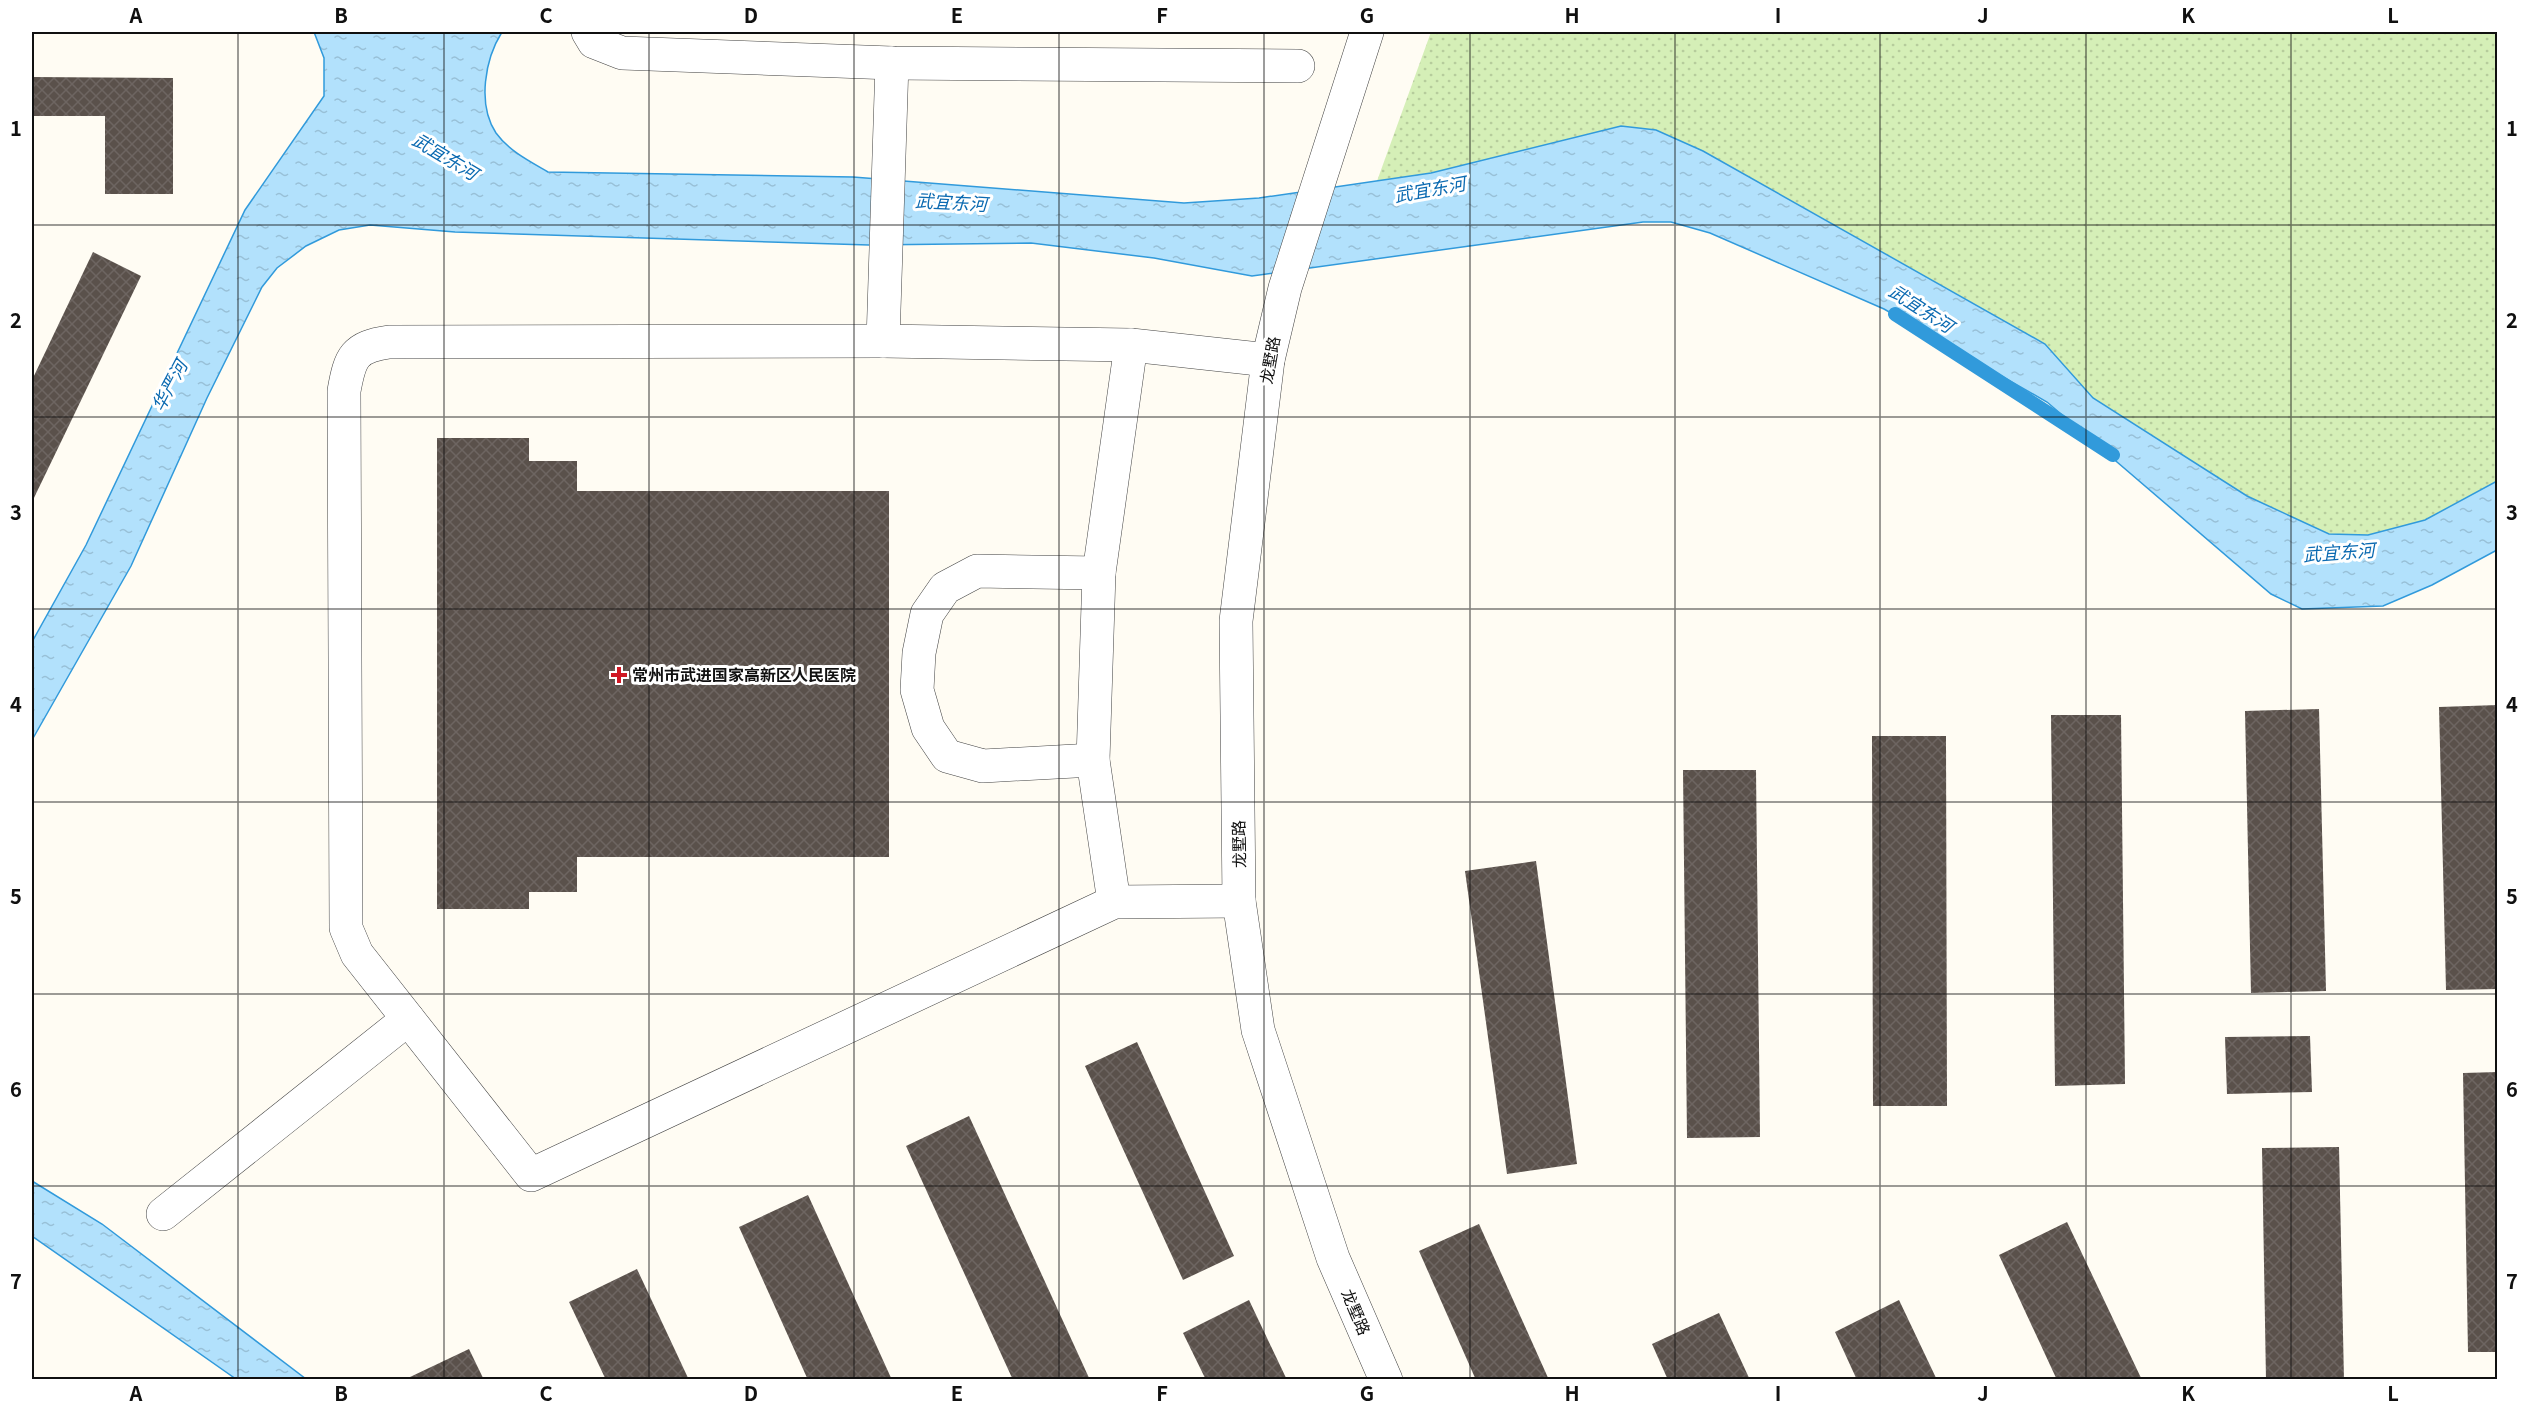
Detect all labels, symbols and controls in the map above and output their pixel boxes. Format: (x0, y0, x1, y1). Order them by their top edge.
text: A (129, 0, 143, 29)
text: B (334, 0, 348, 29)
text: C (539, 0, 553, 29)
text: D (744, 0, 758, 29)
text: E (951, 0, 963, 29)
text: F (1156, 0, 1168, 29)
text: G (1360, 0, 1374, 29)
text: H (1564, 0, 1580, 29)
text: I (1775, 0, 1781, 29)
text: J (1977, 0, 1989, 29)
text: K (2181, 0, 2195, 29)
text: L (2387, 0, 2399, 29)
text: 1 (10, 113, 22, 142)
text: 1 (2506, 113, 2518, 142)
water label: 武宜东河 (408, 126, 486, 187)
water label: 武宜东河 (1392, 168, 1470, 207)
water label: 武宜东河 (914, 186, 991, 216)
water label: 武宜东河 (1885, 277, 1962, 339)
text: 2 (10, 305, 22, 334)
text: 2 (2506, 305, 2518, 334)
street label: 龙墅路 (1253, 334, 1285, 386)
water label: 华严河 (144, 352, 194, 415)
text: 3 (10, 497, 22, 526)
text: 3 (2506, 497, 2518, 526)
water label: 武宜东河 (2302, 535, 2379, 566)
place label: 常州市武进国家高新区人民医院 (632, 662, 856, 686)
marker: 常州市武进国家高新区人民医院 (610, 666, 628, 684)
text: 4 (10, 689, 22, 718)
text: 4 (2506, 689, 2518, 718)
street label: 龙墅路 (1226, 820, 1250, 868)
text: 5 (10, 881, 22, 910)
text: 5 (2506, 881, 2518, 910)
text: 6 (10, 1074, 22, 1103)
text: 6 (2506, 1074, 2518, 1103)
text: 7 (10, 1266, 22, 1295)
text: 7 (2506, 1266, 2518, 1295)
street label: 龙墅路 (1336, 1285, 1377, 1338)
text: A (129, 1378, 143, 1407)
text: B (334, 1378, 348, 1407)
text: C (539, 1378, 553, 1407)
text: D (744, 1378, 758, 1407)
text: E (951, 1378, 963, 1407)
text: F (1156, 1378, 1168, 1407)
text: G (1360, 1378, 1374, 1407)
text: H (1564, 1378, 1580, 1407)
text: I (1775, 1378, 1781, 1407)
text: J (1977, 1378, 1989, 1407)
text: K (2181, 1378, 2195, 1407)
text: L (2387, 1378, 2399, 1407)

